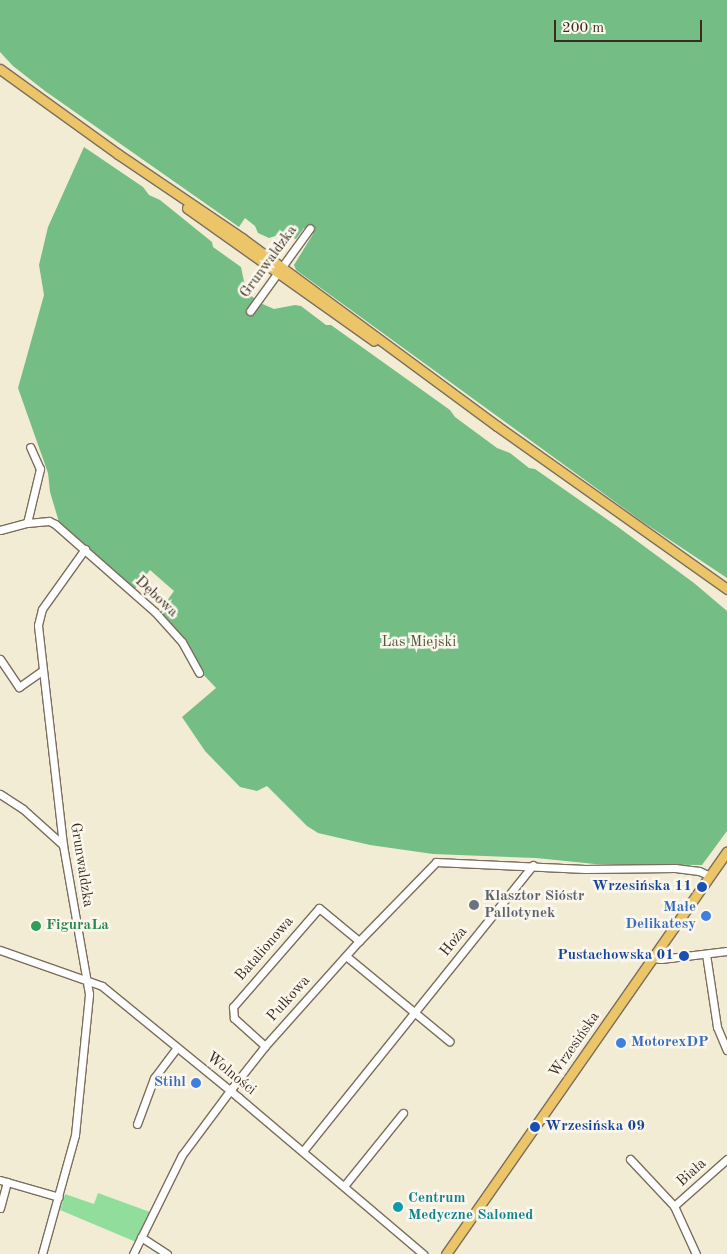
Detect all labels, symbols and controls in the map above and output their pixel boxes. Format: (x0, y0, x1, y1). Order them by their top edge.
scale bar (557, 10, 704, 42)
text: 200 m (562, 21, 604, 36)
street label: Grunwaldzka (237, 222, 301, 302)
street label: Dębowa (131, 573, 181, 621)
park label: Las Miejski (382, 634, 456, 652)
street label: Grunwaldzka (65, 821, 97, 909)
place label: Wrzesińska 11 (592, 878, 692, 896)
marker: Wrzesińska 11 (696, 881, 708, 893)
place label: Klasztor Sióstr Pallotynek (484, 887, 585, 922)
place label: Małe Delikatesy (625, 898, 696, 933)
marker: Klasztor Sióstr Pallotynek (468, 899, 480, 911)
marker: Małe Delikatesy (700, 910, 712, 922)
street label: Batalionowa (232, 913, 298, 985)
place label: FiguraLa (46, 917, 109, 935)
marker: FiguraLa (30, 920, 42, 932)
street label: Hoża (437, 923, 471, 961)
place label: Pustachowska 01 (557, 947, 674, 965)
marker: Pustachowska 01 (678, 950, 690, 962)
street label: Pułkowa (264, 972, 314, 1026)
street label: Wrzesińska (546, 1009, 604, 1081)
place label: MotorexDP (631, 1034, 709, 1052)
marker: MotorexDP (615, 1037, 627, 1049)
street label: Wolności (203, 1049, 259, 1099)
place label: Stihl (154, 1074, 186, 1092)
marker: Stihl (190, 1077, 202, 1089)
place label: Wrzesińska 09 (545, 1118, 645, 1136)
marker: Wrzesińska 09 (529, 1121, 541, 1133)
street label: Biała (674, 1155, 710, 1191)
place label: Centrum Medyczne Salomed (408, 1189, 533, 1224)
marker: Centrum Medyczne Salomed (392, 1201, 404, 1213)

